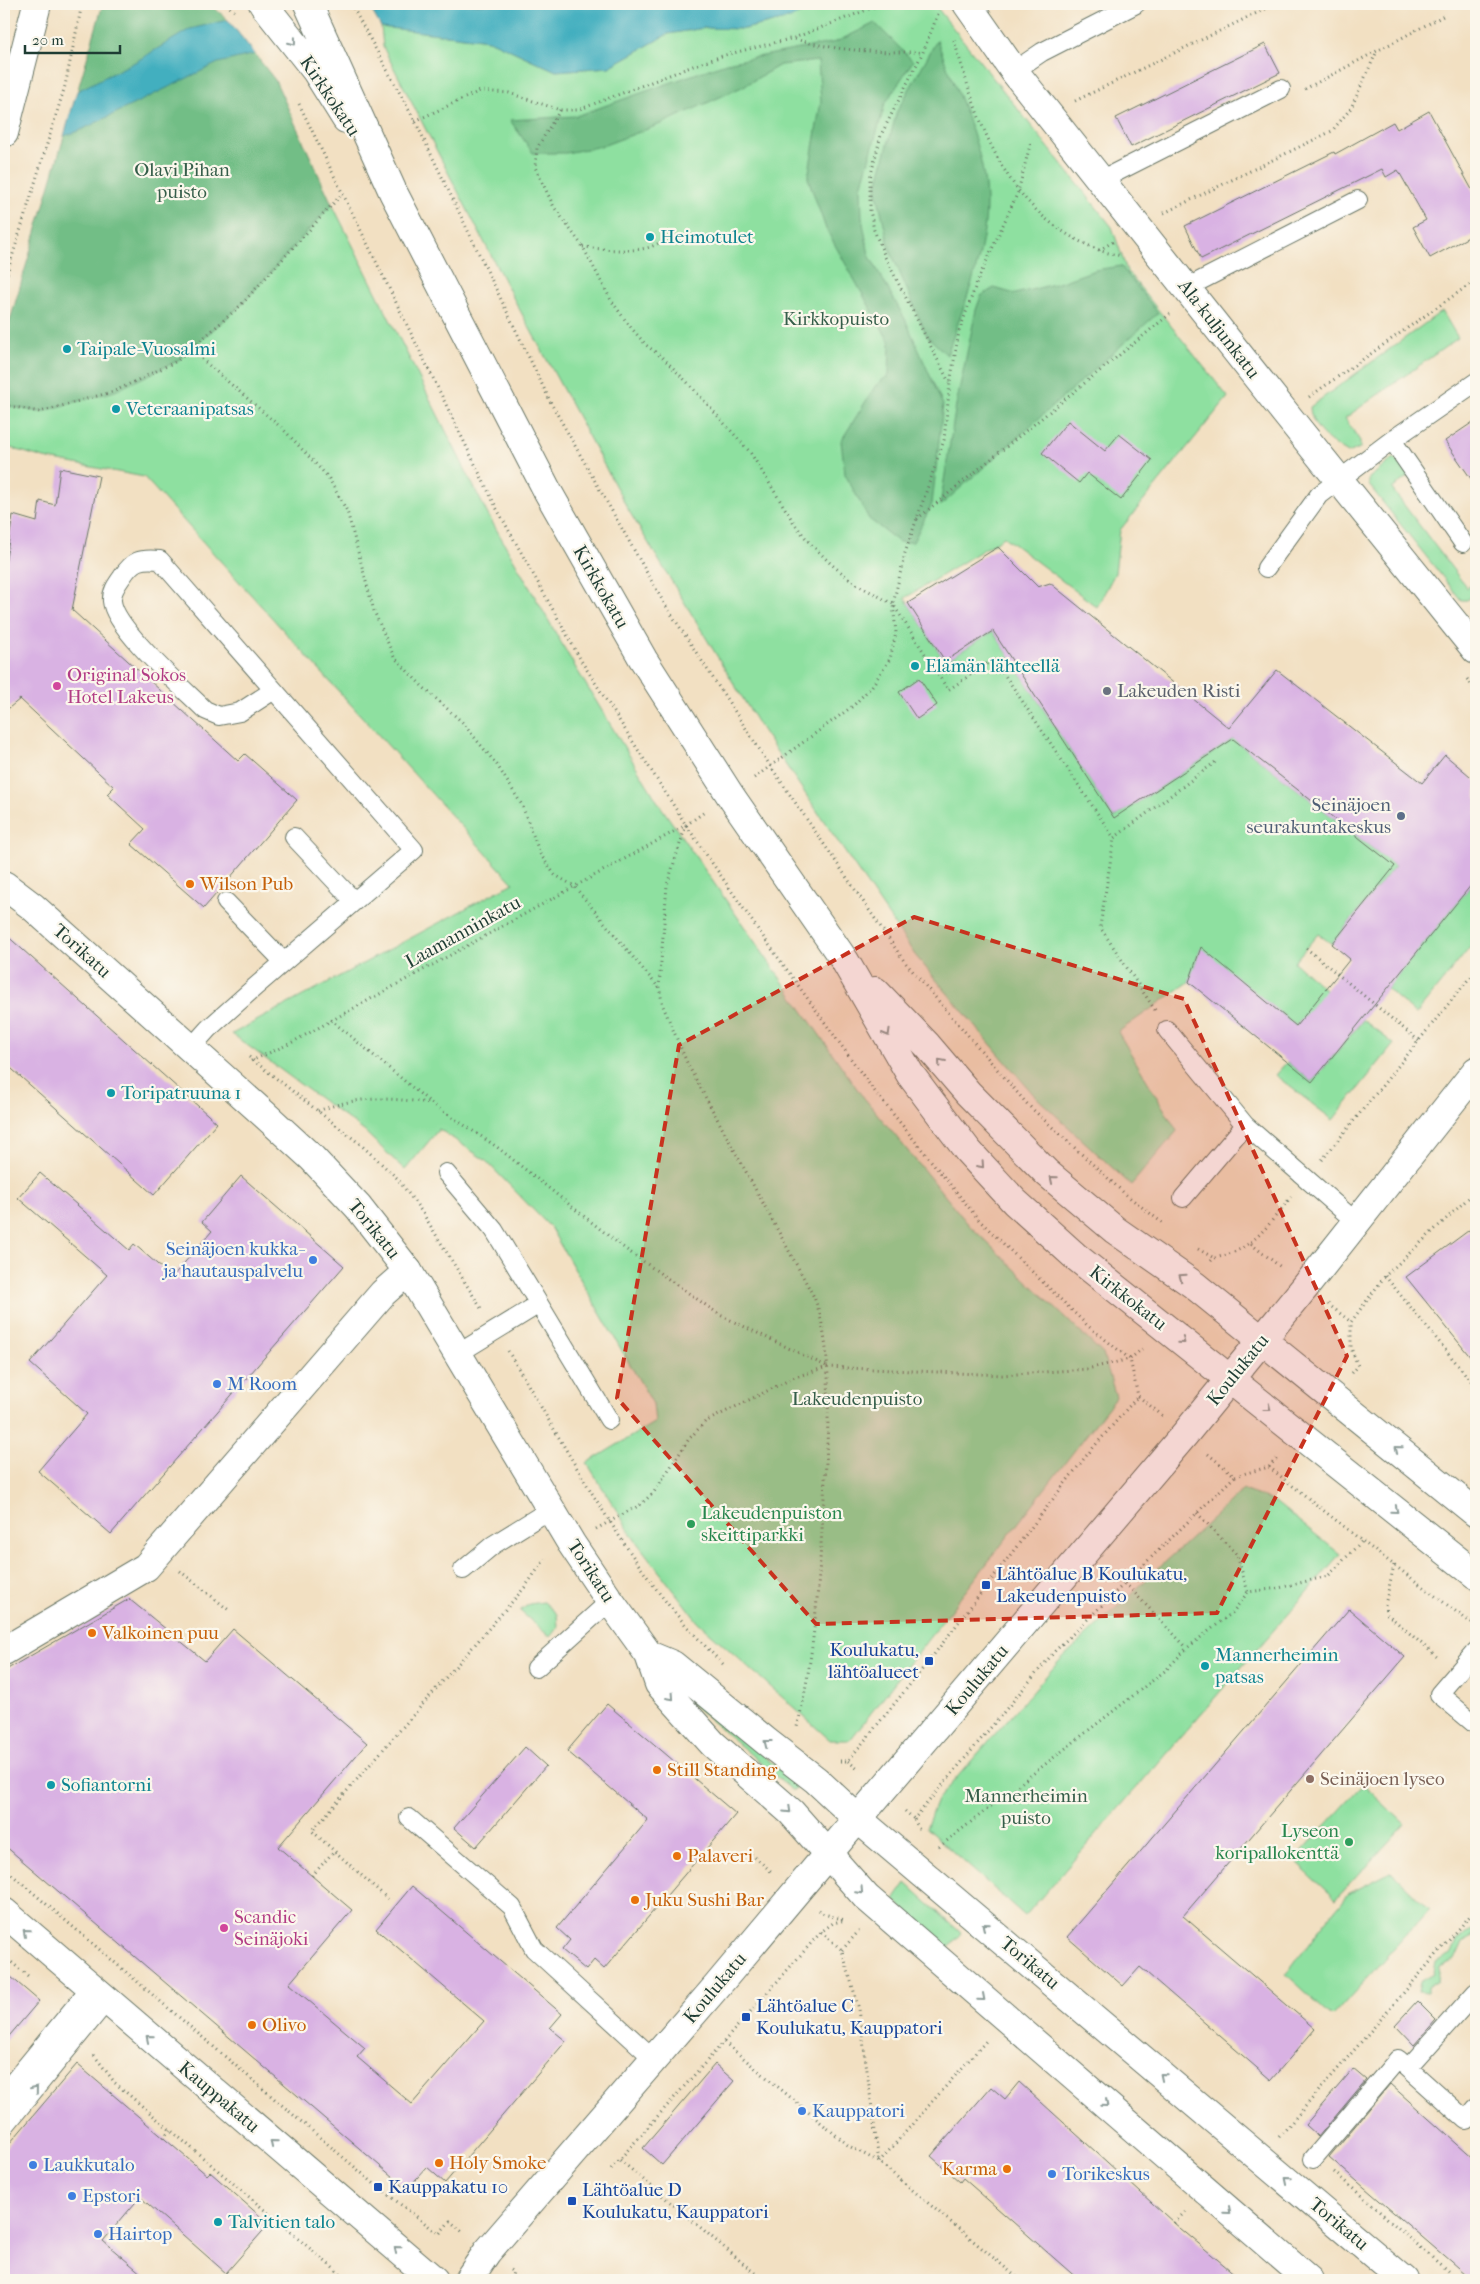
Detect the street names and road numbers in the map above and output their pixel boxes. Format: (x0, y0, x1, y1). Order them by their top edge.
street label: Kirkkokatu (295, 52, 365, 141)
street label: Ala-kuljunkatu (1173, 274, 1265, 383)
street label: Kirkkokatu (568, 542, 634, 633)
street label: Laamanninkatu (402, 891, 525, 973)
street label: Torikatu (49, 919, 116, 983)
street label: Torikatu (343, 1195, 405, 1263)
street label: Kirkkokatu (1085, 1261, 1171, 1335)
street label: Koulukatu (1203, 1330, 1274, 1410)
street label: Torikatu (563, 1536, 619, 1607)
street label: Koulukatu (941, 1640, 1013, 1720)
street label: Torikatu (996, 1932, 1064, 1994)
street label: Koulukatu (679, 1948, 751, 2028)
street label: Kauppakatu (174, 2057, 264, 2137)
street label: Torikatu (1305, 2193, 1373, 2255)

